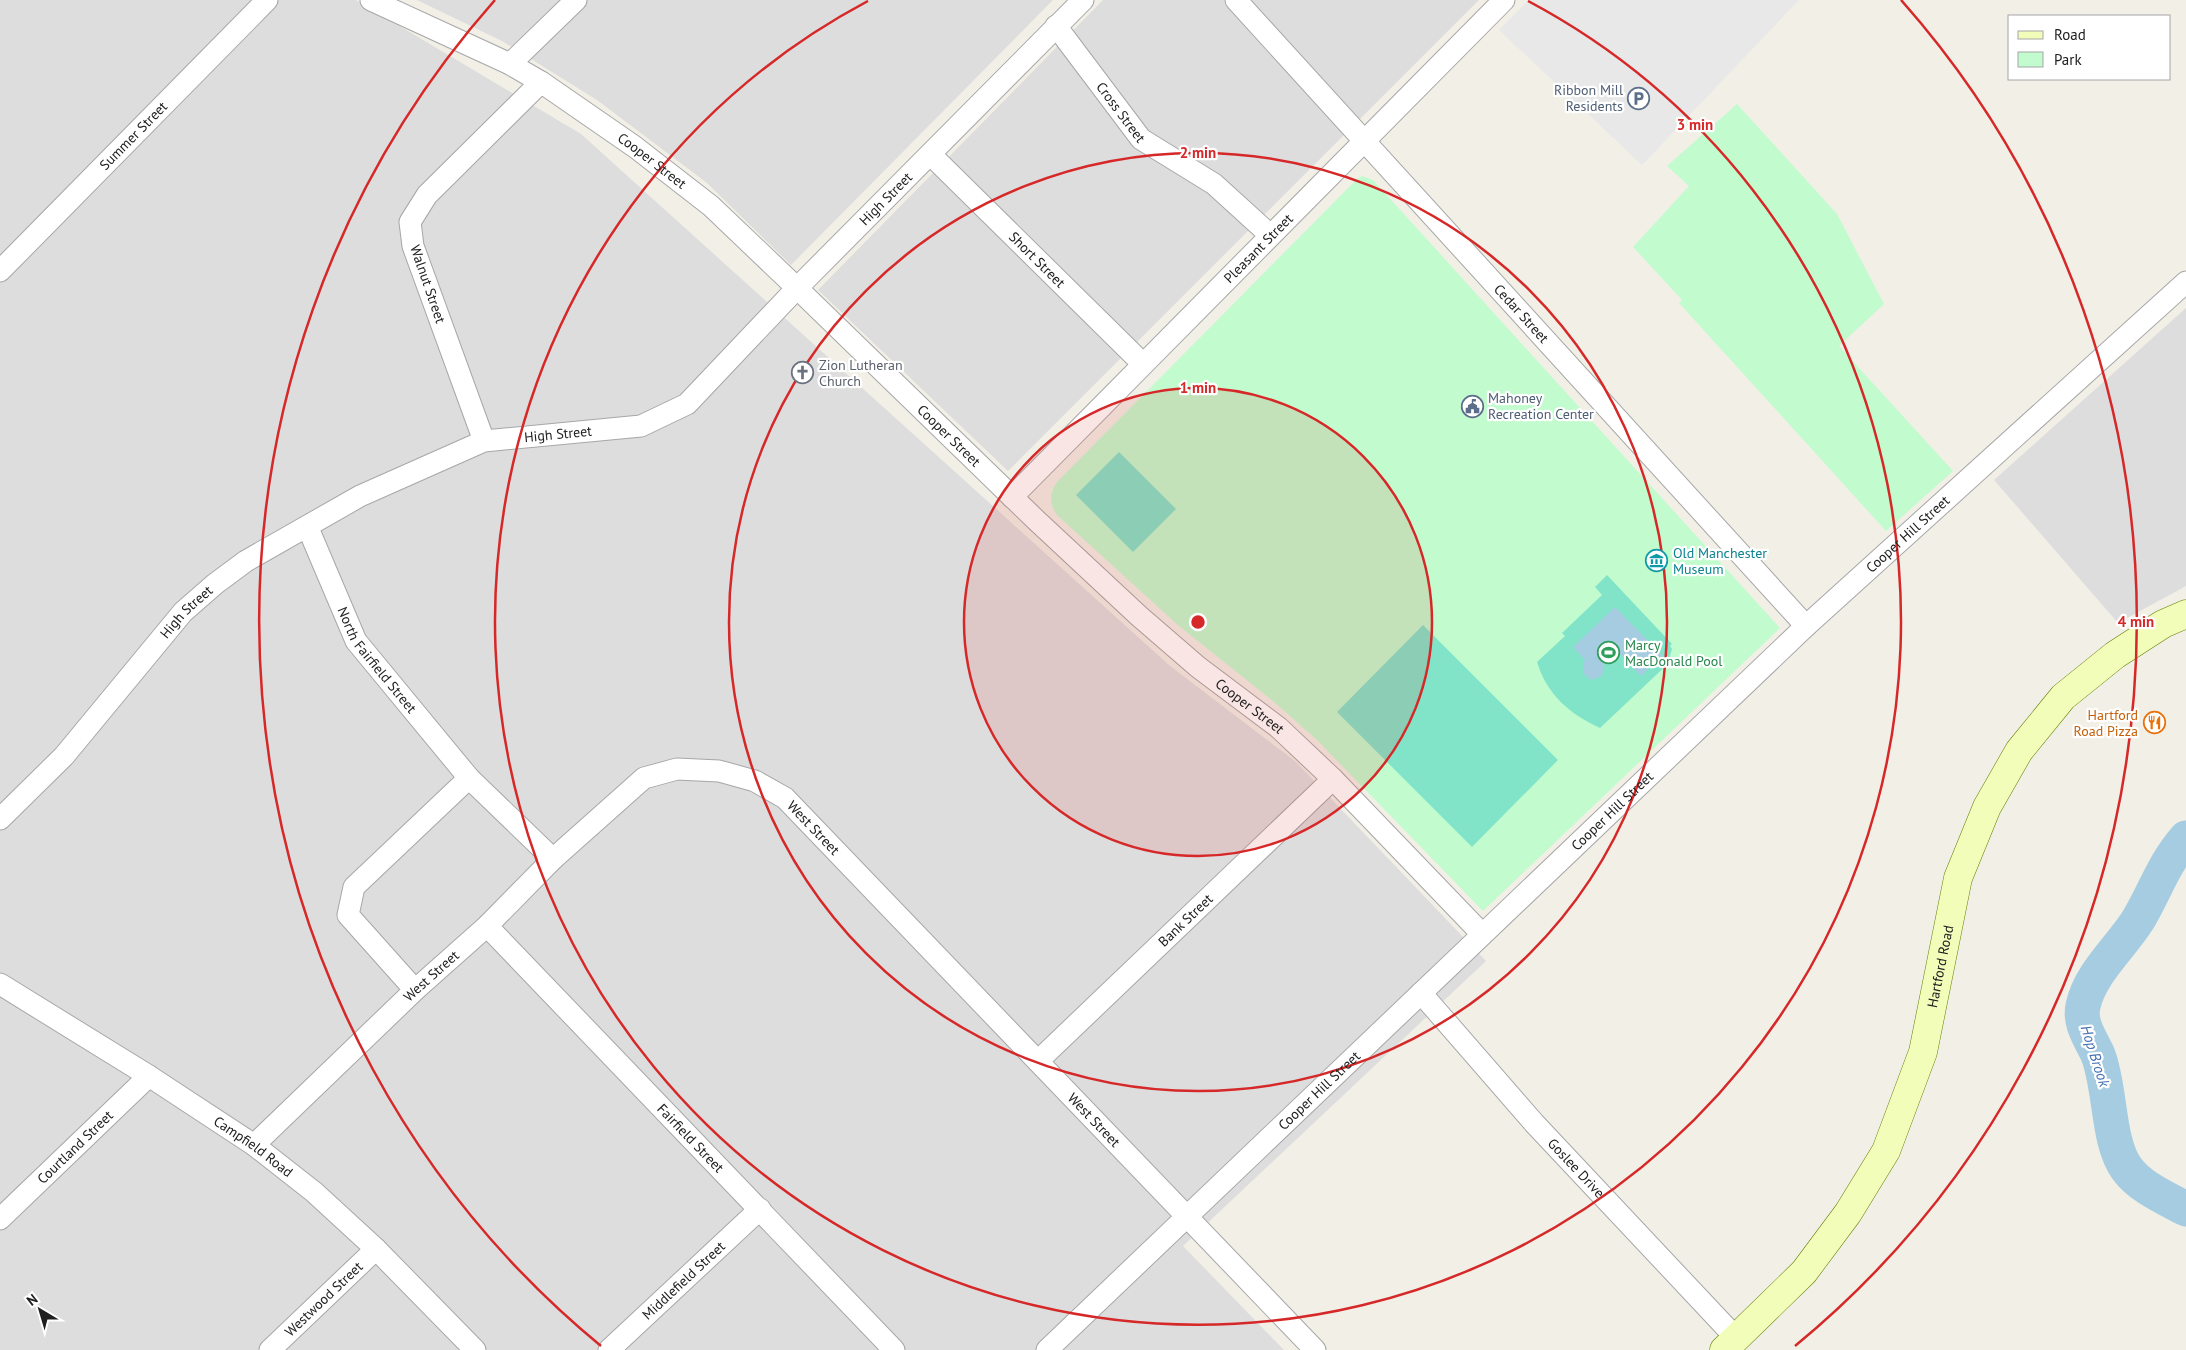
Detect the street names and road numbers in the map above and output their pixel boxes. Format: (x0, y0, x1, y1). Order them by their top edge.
street label: Cross Street (1092, 78, 1150, 146)
street label: Summer Street (96, 97, 171, 174)
street label: Cooper Street (614, 129, 690, 193)
street label: High Street (855, 168, 916, 229)
street label: Pleasant Street (1220, 209, 1297, 287)
street label: Short Street (1005, 228, 1069, 292)
street label: Walnut Street (406, 243, 450, 326)
street label: Cedar Street (1490, 280, 1553, 347)
street label: Cooper Street (913, 401, 985, 471)
street label: High Street (523, 422, 593, 446)
street label: Cooper Hill Street (1862, 491, 1953, 576)
street label: High Street (156, 581, 216, 642)
street label: North Fairfield Street (334, 604, 421, 717)
street label: Cooper Street (1212, 674, 1288, 738)
street label: Cooper Hill Street (1567, 767, 1657, 854)
street label: West Street (783, 797, 844, 859)
street label: Bank Street (1154, 890, 1217, 950)
street label: Hartford Road (1923, 924, 1957, 1009)
street label: West Street (400, 946, 463, 1005)
street label: Cooper Hill Street (1274, 1047, 1364, 1134)
street label: West Street (1064, 1089, 1124, 1151)
street label: Fairfield Street (653, 1100, 728, 1176)
street label: Courtland Street (33, 1106, 117, 1188)
street label: Campfield Road (210, 1112, 297, 1181)
street label: Goslee Drive (1544, 1134, 1609, 1202)
street label: Middlefield Street (638, 1237, 729, 1323)
street label: Westwood Street (281, 1257, 367, 1340)

